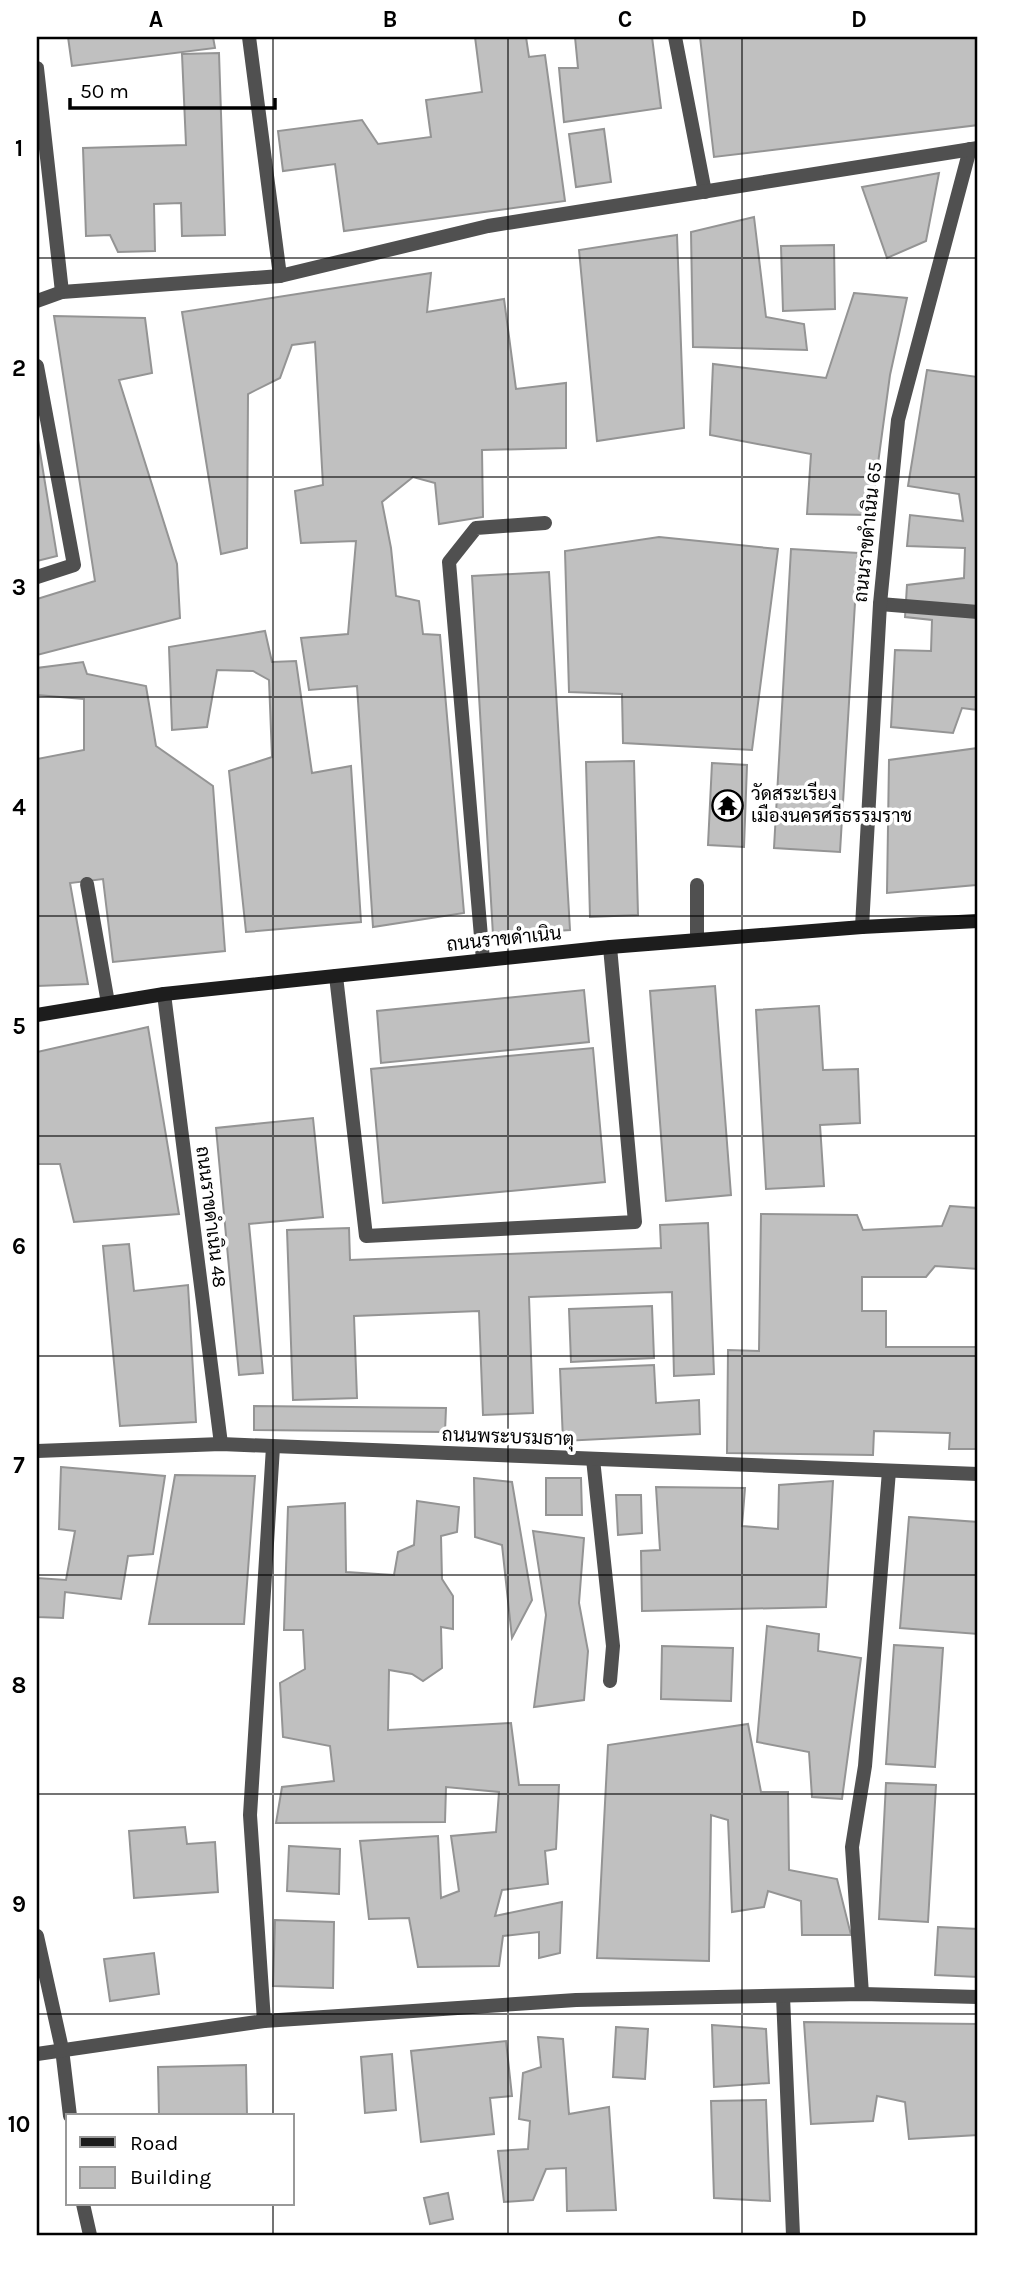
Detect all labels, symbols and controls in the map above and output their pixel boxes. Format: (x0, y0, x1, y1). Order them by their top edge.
text: A (149, 6, 163, 33)
text: B (383, 6, 397, 33)
text: C (618, 6, 632, 33)
text: D (851, 6, 867, 33)
scale bar (70, 66, 275, 110)
text: 50 m (80, 79, 129, 103)
text: 1 (15, 135, 23, 162)
text: 2 (12, 355, 26, 382)
street label: ถนนราขดำเนิน 65 (850, 460, 886, 604)
text: 3 (12, 574, 26, 601)
place label: วัดสระเรียง เมืองนครศรีธรรมราช (751, 781, 912, 827)
temple icon: วัดสระเรียง เมืองนครศรีธรรมราช (711, 788, 745, 822)
text: 4 (12, 794, 26, 821)
street label: ถนนราขดำเนิน (445, 922, 563, 956)
text: 5 (12, 1013, 26, 1040)
street label: ถนนราขดำเนิน 48 (191, 1145, 231, 1289)
text: 6 (12, 1233, 26, 1260)
street label: ถนนพระบรมธาตุ (441, 1424, 575, 1451)
text: 7 (13, 1452, 25, 1479)
text: 8 (12, 1672, 26, 1699)
text: 9 (12, 1891, 26, 1918)
text: 10 (8, 2111, 30, 2138)
legend (66, 2114, 294, 2206)
text: Road (130, 2131, 178, 2155)
text: Building (130, 2165, 211, 2189)

